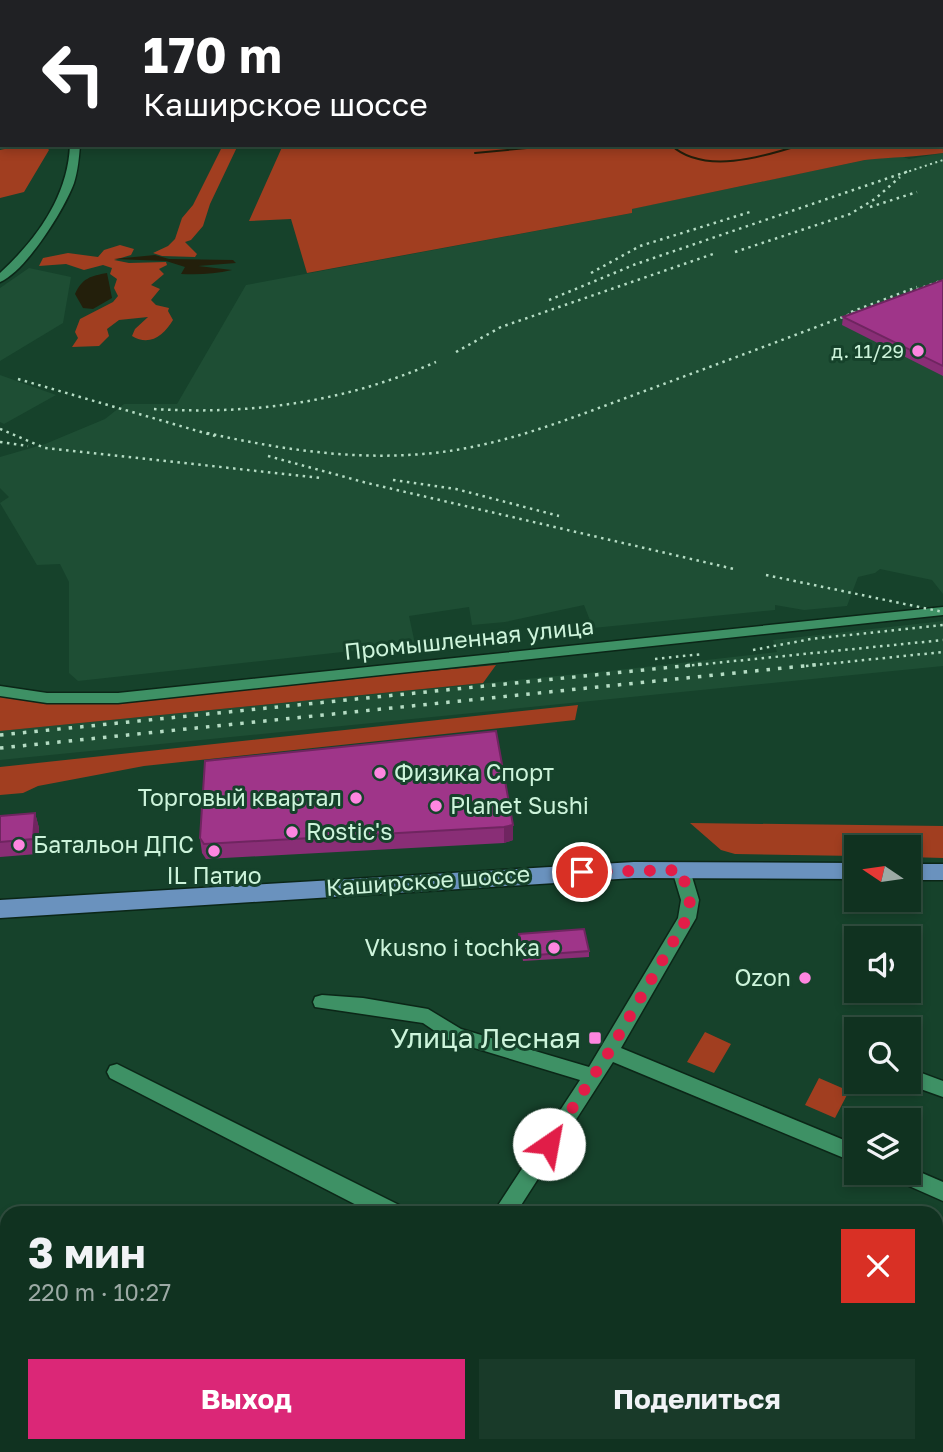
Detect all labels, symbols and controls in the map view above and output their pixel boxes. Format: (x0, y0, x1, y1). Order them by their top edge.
text: 170 m (143, 25, 282, 84)
icon: left (28, 28, 119, 119)
text: Каширское шоссе (143, 85, 428, 123)
place label: д. 11/29 (831, 339, 904, 362)
marker: д. 11/29 (910, 343, 926, 359)
street label: Промышленная улица (342, 611, 595, 665)
place label: Физика Спорт (394, 758, 554, 786)
marker: Физика Спорт (372, 765, 388, 781)
place label: Торговый квартал (138, 783, 342, 811)
marker: Торговый квартал (348, 790, 364, 806)
place label: Planet Sushi (450, 791, 589, 819)
marker: Planet Sushi (428, 798, 444, 814)
place label: Rostic's (306, 817, 392, 845)
marker: Rostic's (284, 824, 300, 840)
place label: Батальон ДПС (33, 830, 194, 858)
north arrow (844, 835, 920, 912)
map controls (844, 835, 921, 1185)
marker: Батальон ДПС (11, 837, 27, 853)
pin (552, 842, 612, 902)
marker: IL Патио (206, 843, 222, 859)
icon: arrive (563, 853, 601, 891)
street label: Каширское шоссе (325, 859, 531, 901)
place label: IL Патио (166, 861, 262, 889)
button: sound (844, 926, 921, 1003)
place label: Vkusno i tochka (364, 933, 540, 961)
marker: Vkusno i tochka (546, 940, 562, 956)
place label: Ozon (735, 963, 791, 991)
marker: Ozon (797, 970, 813, 986)
button: search (844, 1017, 921, 1094)
place label: Улица Лесная (390, 1021, 581, 1054)
marker: Улица Лесная (587, 1030, 603, 1046)
position arrow (512, 1107, 586, 1181)
button: layers (844, 1108, 921, 1185)
text: 3 мин (28, 1227, 146, 1277)
button: close (841, 1229, 915, 1303)
text: 220 m · 10:27 (28, 1278, 171, 1306)
button: Выход (28, 1359, 465, 1439)
button: Поделиться (479, 1359, 915, 1439)

